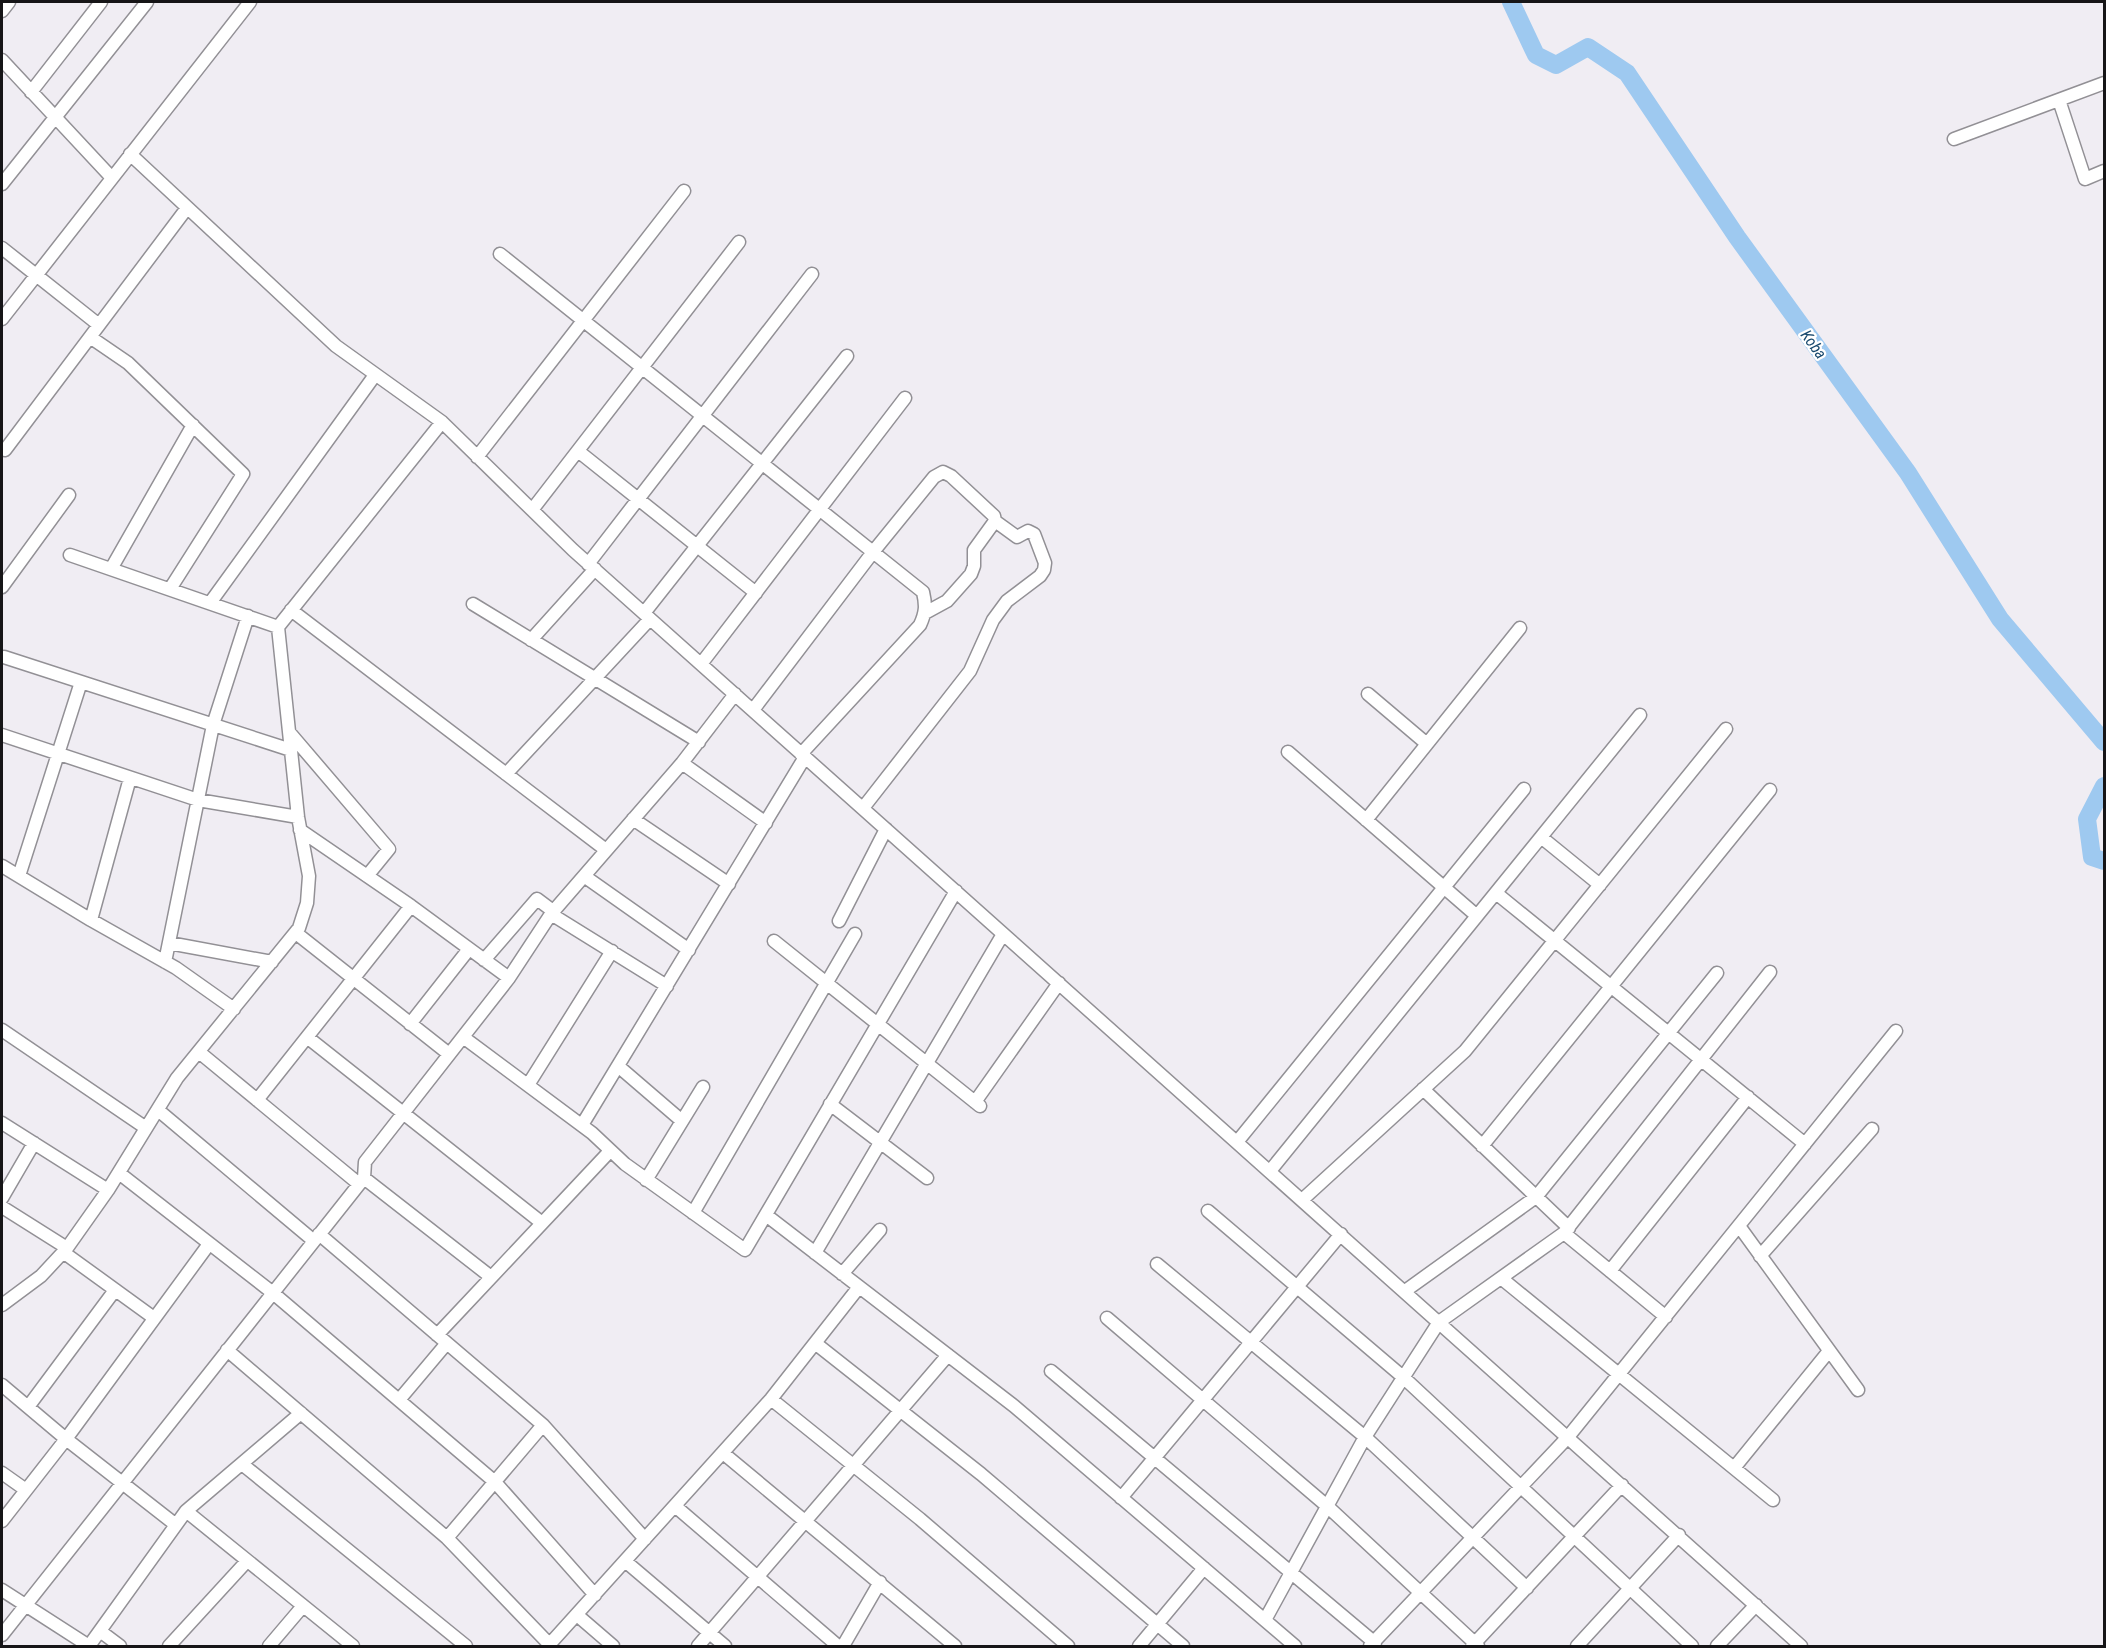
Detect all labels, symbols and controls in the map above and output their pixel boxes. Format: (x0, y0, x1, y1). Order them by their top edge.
water label: Koba (1797, 326, 1830, 362)

